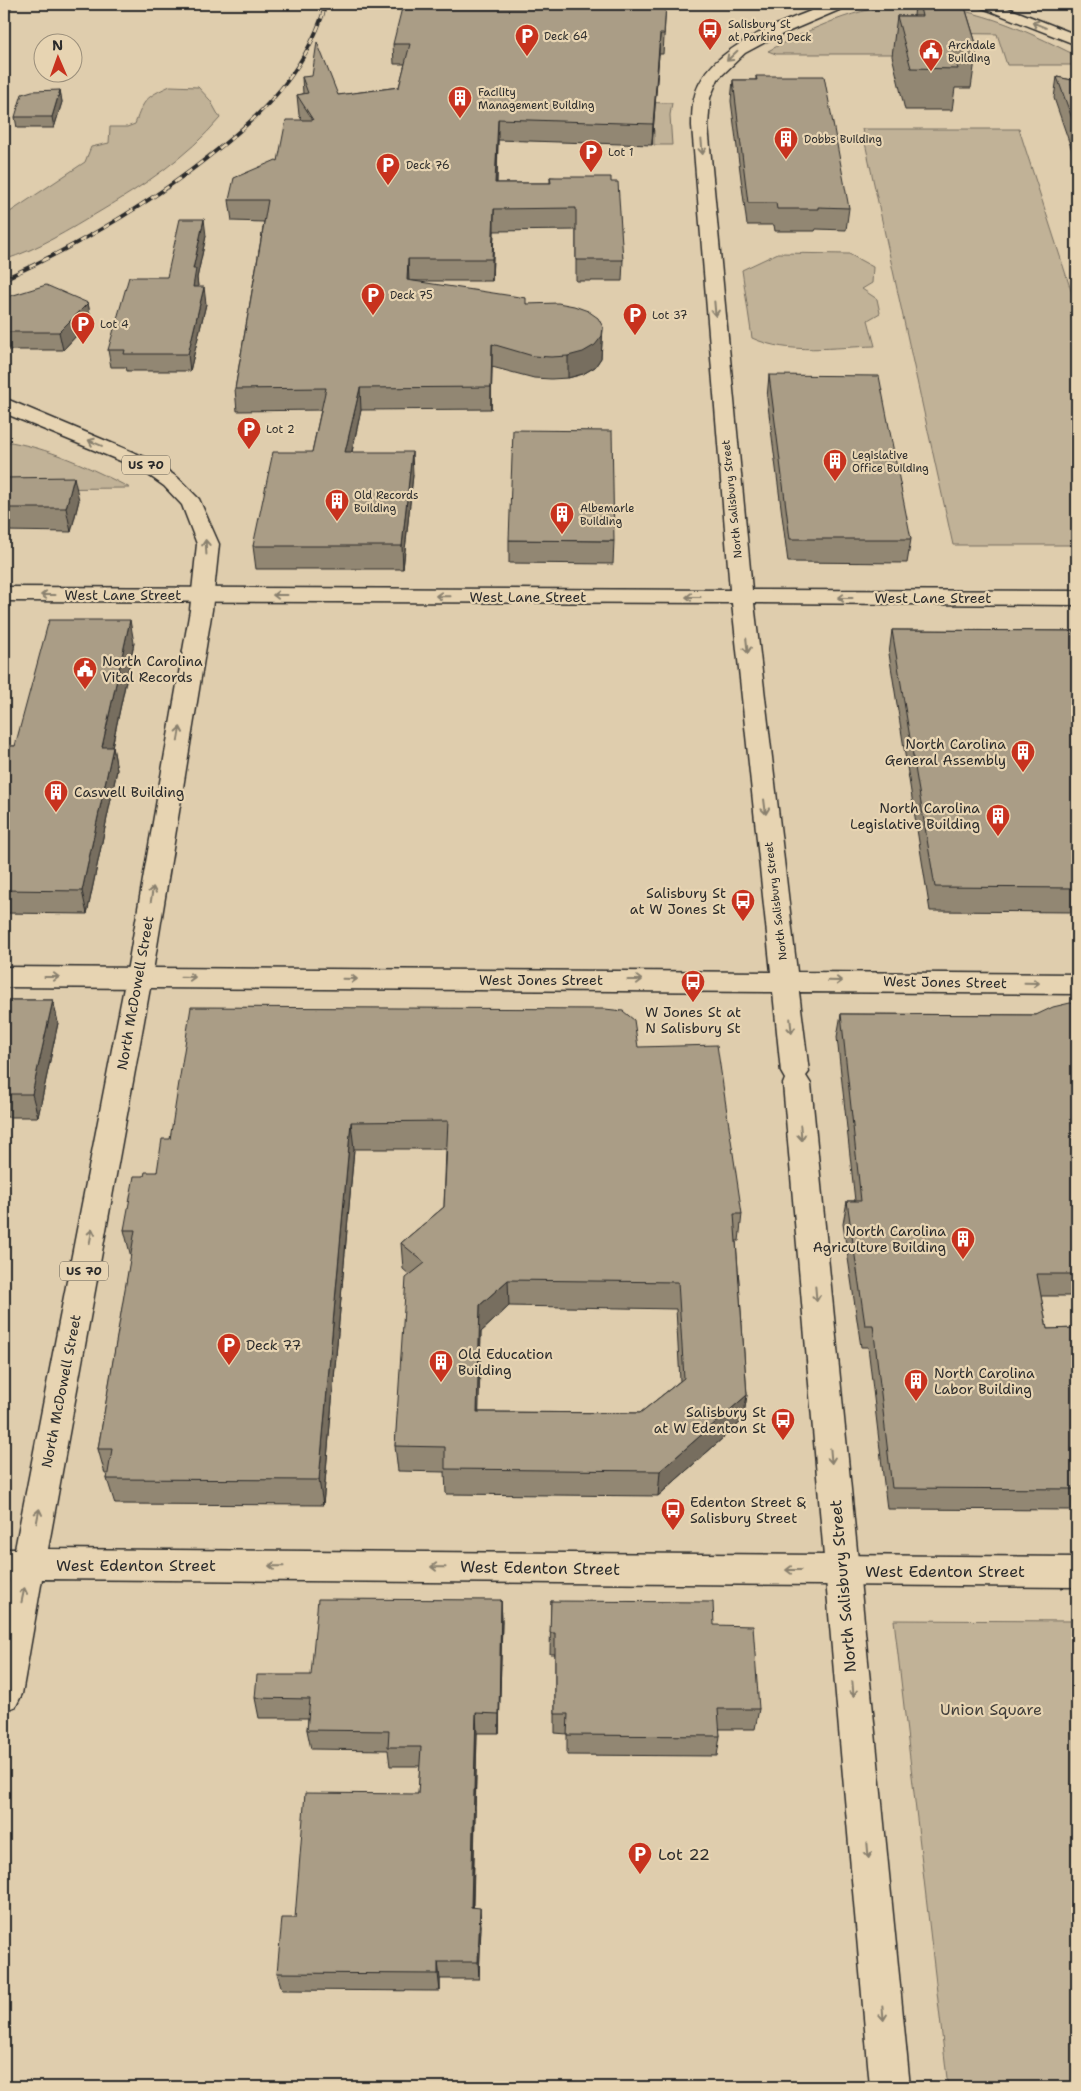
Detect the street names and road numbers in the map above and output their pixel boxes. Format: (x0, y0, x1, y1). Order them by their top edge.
street label: North Salisbury Street (718, 439, 746, 559)
road number: US 70 (122, 456, 170, 474)
street label: West Lane Street (65, 586, 181, 604)
street label: West Lane Street (470, 588, 586, 606)
street label: West Lane Street (875, 589, 991, 607)
street label: North Salisbury Street (761, 841, 791, 961)
street label: North McDowell Street (113, 915, 157, 1071)
street label: West Jones Street (479, 971, 603, 989)
street label: West Jones Street (883, 972, 1007, 992)
road number: US 70 (60, 1262, 108, 1280)
street label: North McDowell Street (37, 1313, 85, 1469)
street label: North Salisbury Street (825, 1499, 861, 1673)
street label: West Edenton Street (56, 1555, 216, 1576)
street label: West Edenton Street (460, 1556, 620, 1580)
street label: West Edenton Street (865, 1561, 1025, 1582)

